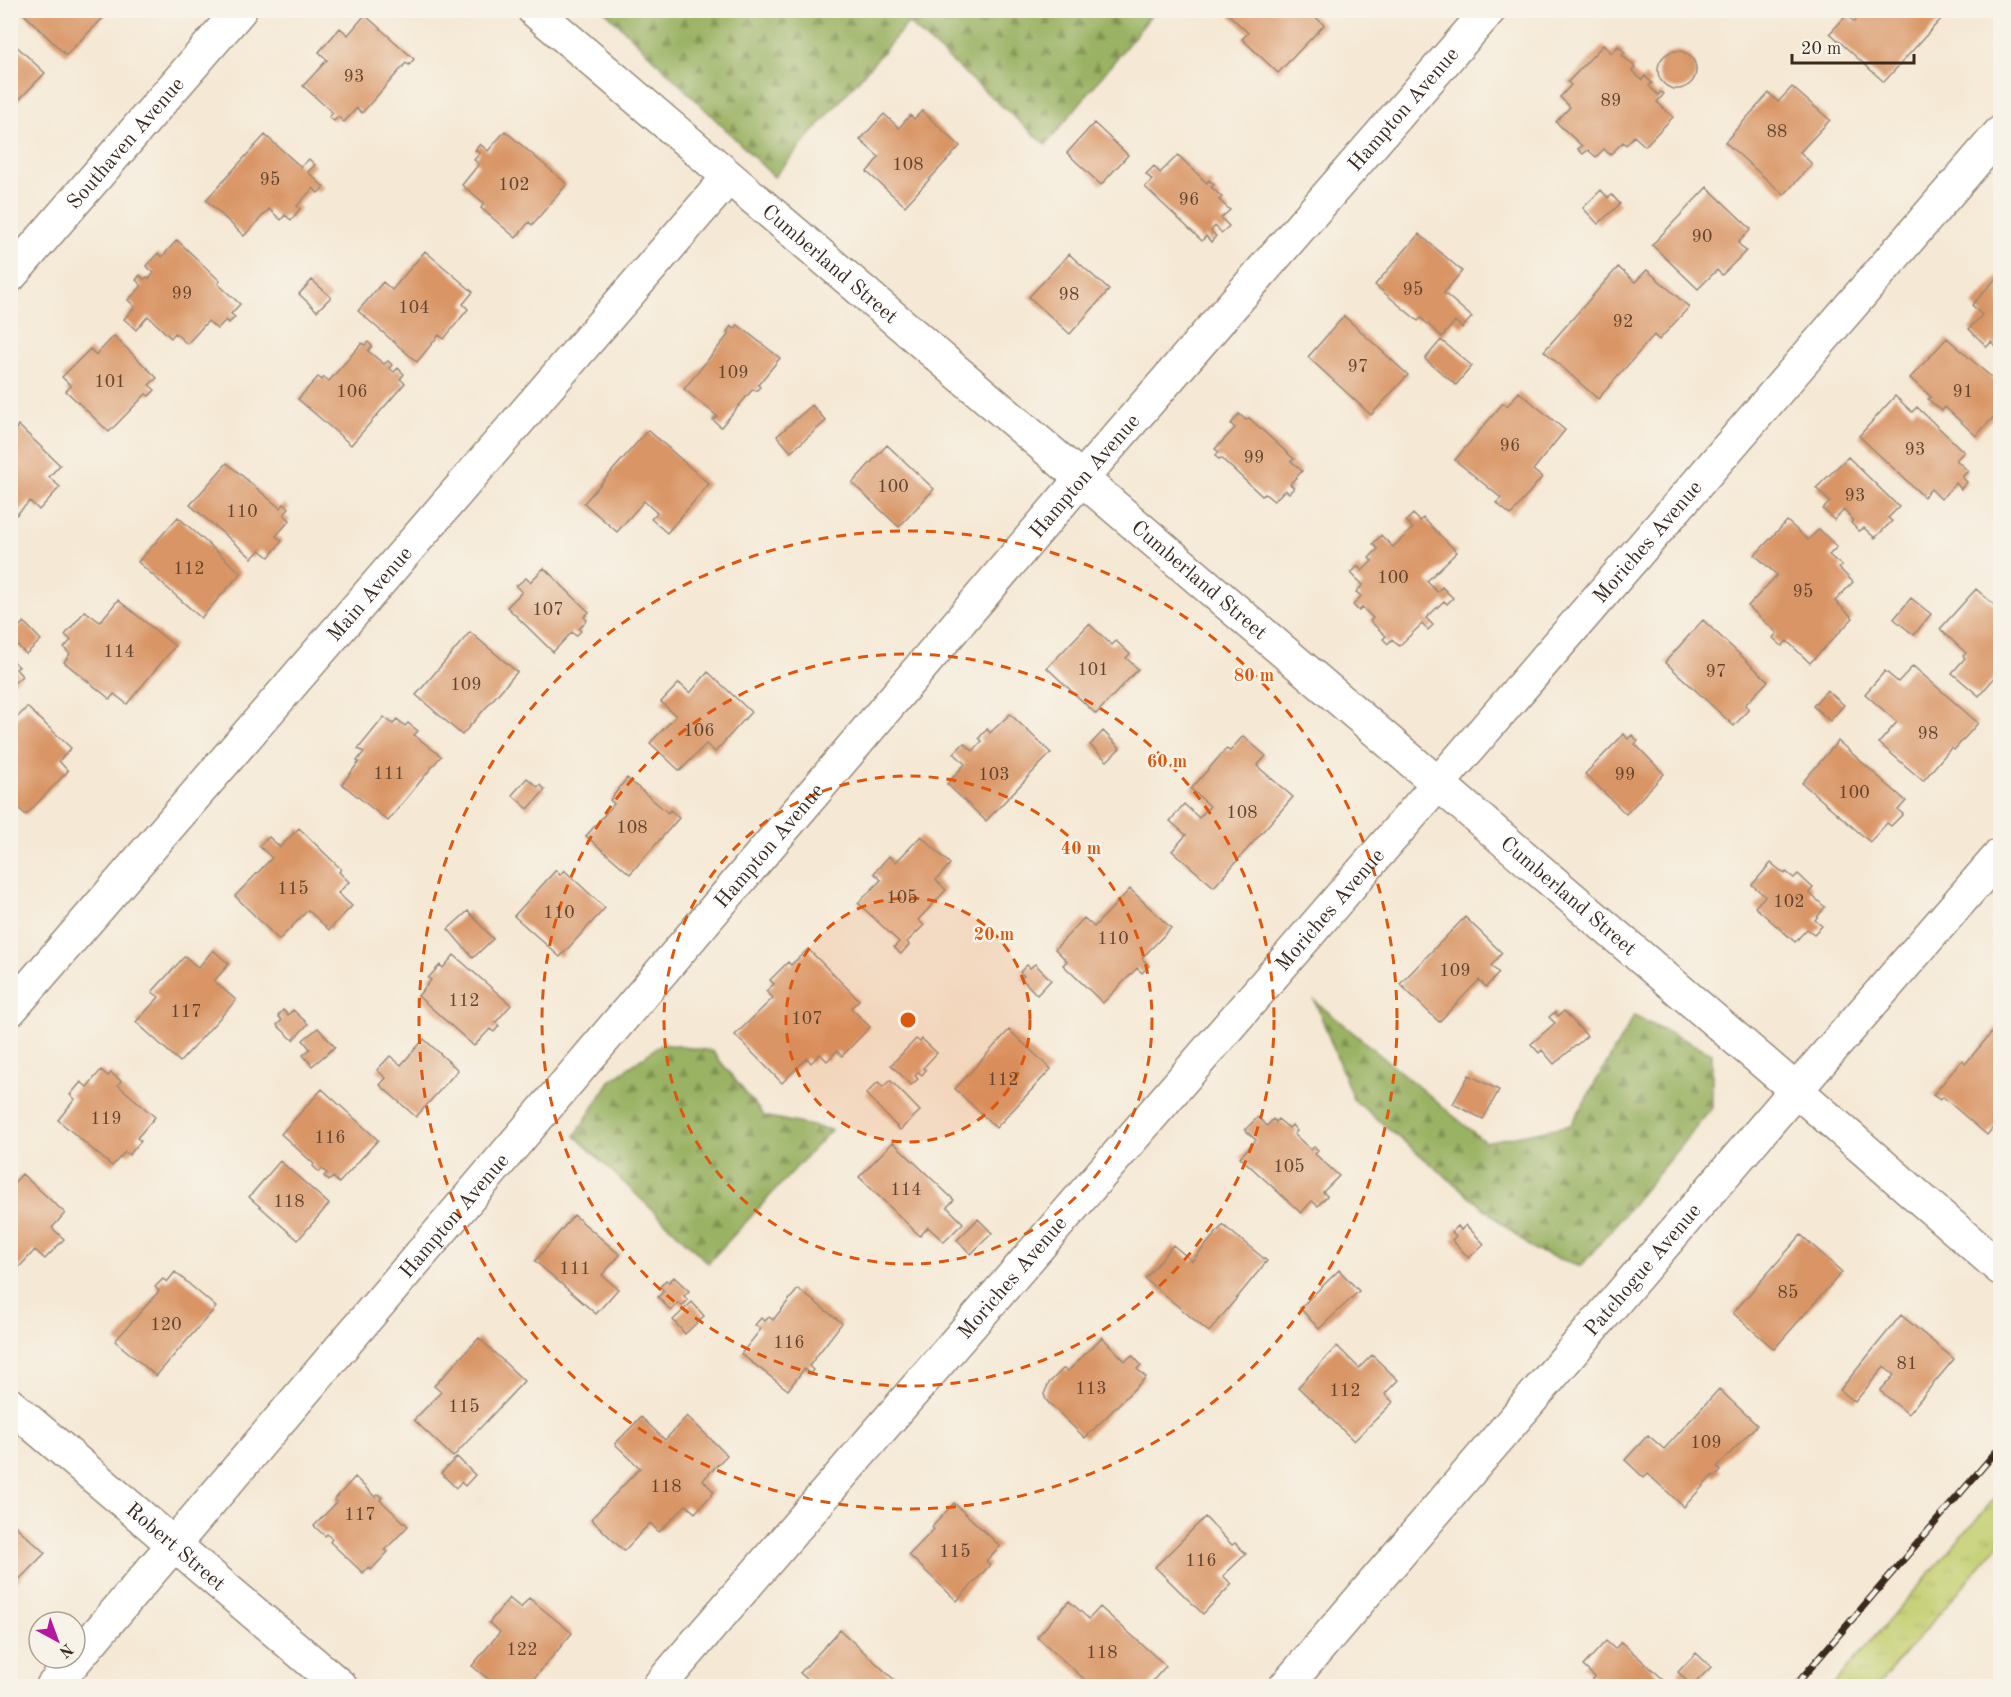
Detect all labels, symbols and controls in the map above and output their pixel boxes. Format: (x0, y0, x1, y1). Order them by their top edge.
scale bar (1792, 27, 1914, 65)
text: 20 m (1801, 40, 1841, 58)
street label: Hampton Avenue (1345, 44, 1463, 176)
house number: 93 (344, 68, 364, 86)
street label: Southaven Avenue (64, 74, 189, 214)
house number: 89 (1601, 92, 1621, 110)
house number: 88 (1767, 123, 1787, 141)
house number: 108 (892, 156, 924, 174)
house number: 95 (260, 171, 280, 189)
house number: 102 (498, 176, 530, 194)
house number: 96 (1179, 191, 1199, 209)
street label: Cumberland Street (758, 201, 901, 328)
house number: 90 (1692, 228, 1712, 246)
house number: 95 (1403, 281, 1423, 299)
house number: 99 (172, 285, 192, 303)
house number: 98 (1059, 286, 1079, 304)
house number: 104 (398, 299, 430, 317)
house number: 92 (1613, 313, 1633, 331)
house number: 97 (1348, 358, 1368, 376)
house number: 109 (717, 364, 749, 382)
house number: 101 (94, 373, 126, 391)
house number: 106 (336, 383, 368, 401)
house number: 91 (1953, 383, 1973, 401)
street label: Hampton Avenue (1027, 411, 1144, 543)
house number: 96 (1500, 437, 1520, 455)
house number: 93 (1905, 441, 1925, 459)
house number: 99 (1244, 449, 1264, 467)
street label: Moriches Avenue (1590, 477, 1707, 608)
house number: 100 (877, 478, 909, 496)
house number: 93 (1845, 487, 1865, 505)
house number: 110 (226, 503, 258, 521)
street label: Cumberland Street (1127, 517, 1270, 644)
street label: Main Avenue (324, 543, 417, 646)
house number: 112 (173, 560, 205, 578)
house number: 100 (1377, 569, 1409, 587)
house number: 95 (1793, 583, 1813, 601)
house number: 107 (532, 601, 564, 619)
house number: 114 (103, 643, 135, 661)
house number: 101 (1077, 661, 1109, 679)
house number: 97 (1706, 663, 1726, 681)
text: 80 m (1234, 667, 1274, 685)
house number: 109 (450, 676, 482, 694)
house number: 106 (683, 722, 715, 740)
house number: 98 (1918, 725, 1938, 743)
text: 60 m (1147, 753, 1187, 771)
house number: 111 (373, 765, 405, 783)
house number: 103 (978, 766, 1010, 784)
house number: 99 (1615, 766, 1635, 784)
street label: Hampton Avenue (711, 780, 829, 913)
house number: 100 (1838, 784, 1870, 802)
house number: 108 (1226, 804, 1258, 822)
house number: 108 (616, 819, 648, 837)
street label: Cumberland Street (1496, 833, 1640, 960)
text: 40 m (1061, 840, 1101, 858)
street label: Moriches Avenue (1272, 845, 1389, 976)
house number: 115 (277, 880, 309, 898)
house number: 105 (886, 889, 918, 907)
house number: 102 (1773, 893, 1805, 911)
house number: 110 (543, 904, 575, 922)
text: 20 m (974, 926, 1014, 944)
house number: 110 (1097, 930, 1129, 948)
house number: 109 (1439, 962, 1471, 980)
house number: 112 (448, 992, 480, 1010)
house number: 117 (170, 1003, 202, 1021)
house number: 107 (791, 1010, 823, 1028)
centre of rings (898, 1010, 918, 1030)
house number: 112 (987, 1071, 1019, 1089)
house number: 119 (90, 1110, 122, 1128)
house number: 116 (314, 1129, 346, 1147)
street label: Hampton Avenue (396, 1150, 514, 1283)
house number: 105 (1273, 1158, 1305, 1176)
house number: 114 (890, 1181, 922, 1199)
house number: 118 (273, 1193, 305, 1211)
street label: Patchogue Avenue (1581, 1200, 1706, 1341)
street label: Moriches Avenue (955, 1213, 1071, 1344)
house number: 111 (559, 1260, 591, 1278)
house number: 85 (1778, 1284, 1798, 1302)
house number: 120 (150, 1316, 182, 1334)
house number: 116 (773, 1334, 805, 1352)
house number: 81 (1897, 1355, 1917, 1373)
house number: 113 (1075, 1380, 1107, 1398)
house number: 112 (1329, 1382, 1361, 1400)
house number: 115 (448, 1398, 480, 1416)
house number: 109 (1690, 1434, 1722, 1452)
house number: 118 (650, 1478, 682, 1496)
street label: Robert Street (121, 1499, 229, 1596)
house number: 117 (344, 1506, 376, 1524)
house number: 115 (939, 1543, 971, 1561)
house number: 116 (1185, 1552, 1217, 1570)
north arrow (27, 1610, 87, 1670)
text: N (55, 1640, 75, 1660)
house number: 122 (506, 1641, 538, 1659)
house number: 118 (1086, 1644, 1118, 1662)

